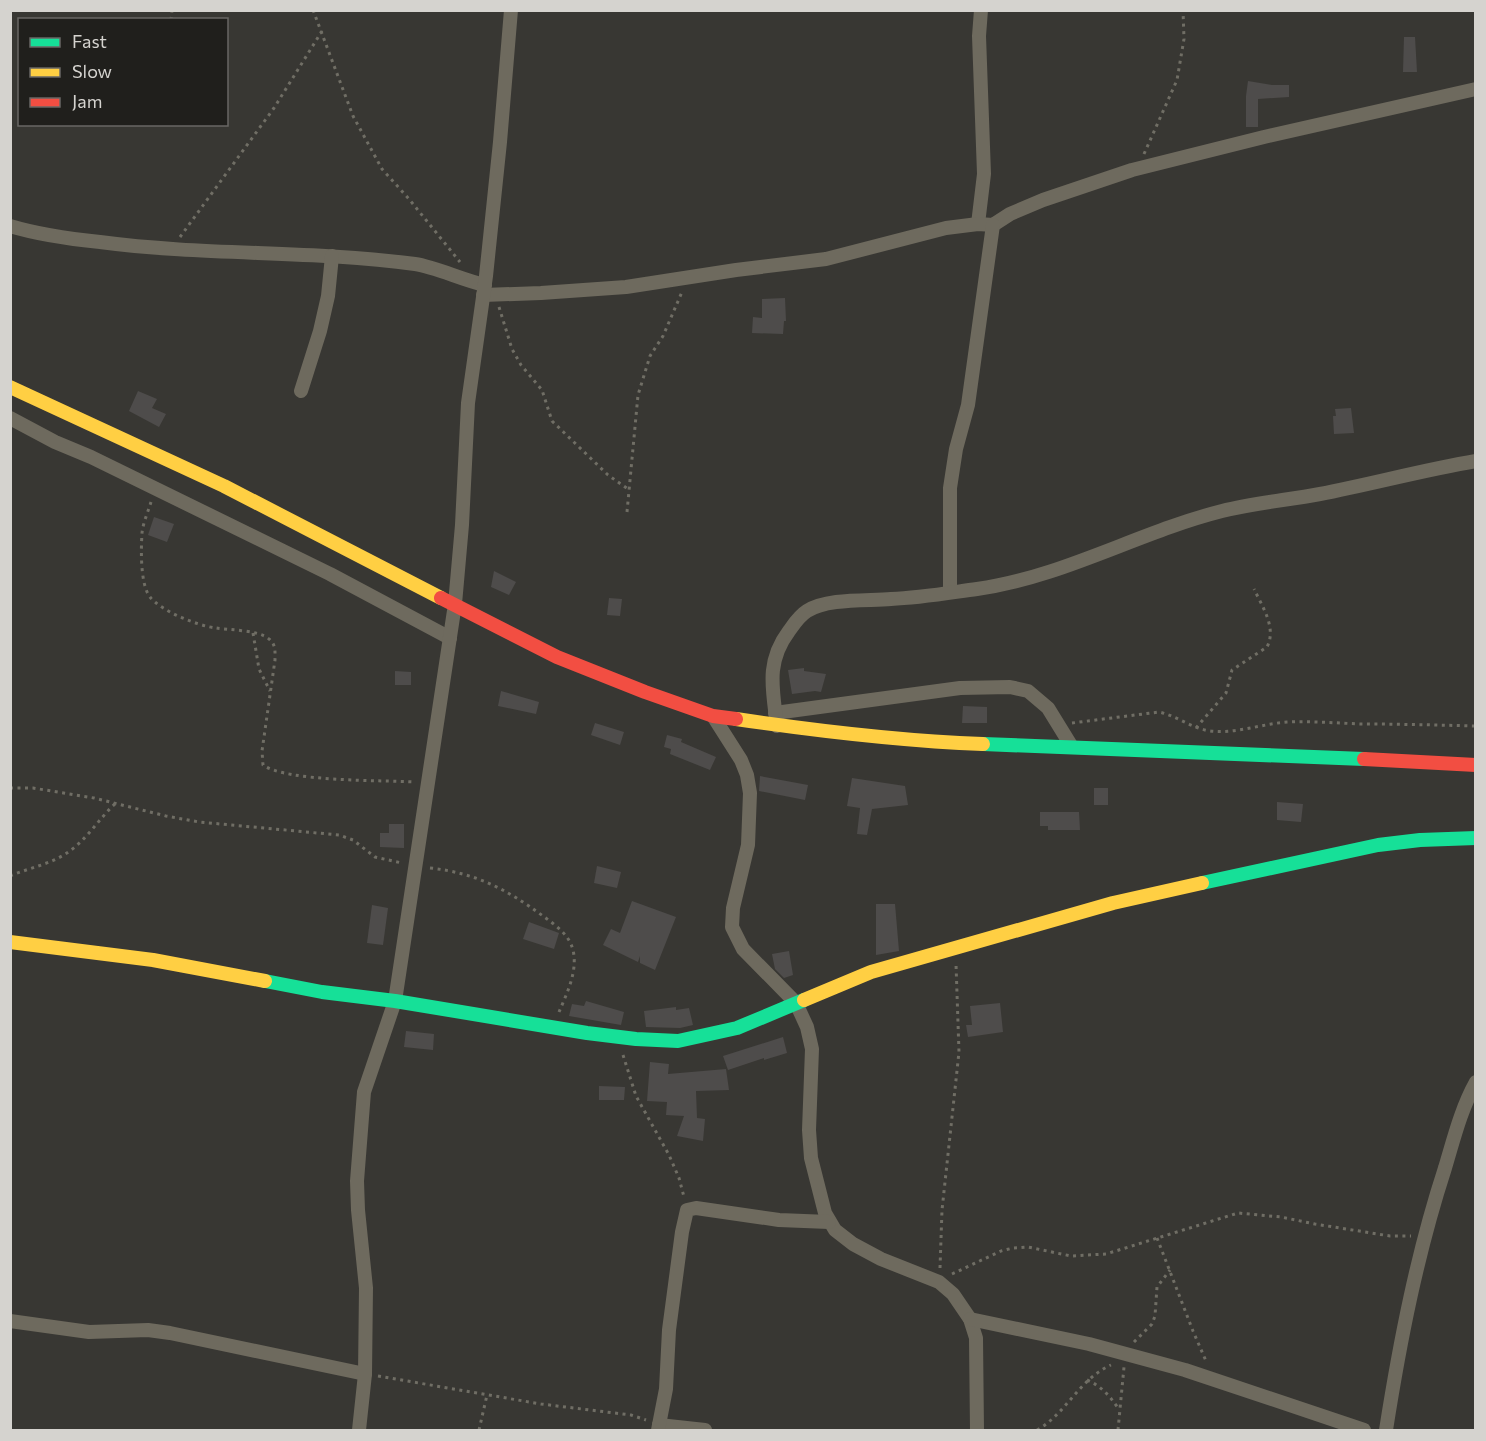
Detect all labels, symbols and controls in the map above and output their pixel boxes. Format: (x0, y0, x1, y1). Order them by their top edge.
legend (18, 18, 228, 126)
text: Fast (72, 30, 107, 52)
text: Slow (72, 60, 112, 82)
text: Jam (72, 90, 102, 112)

